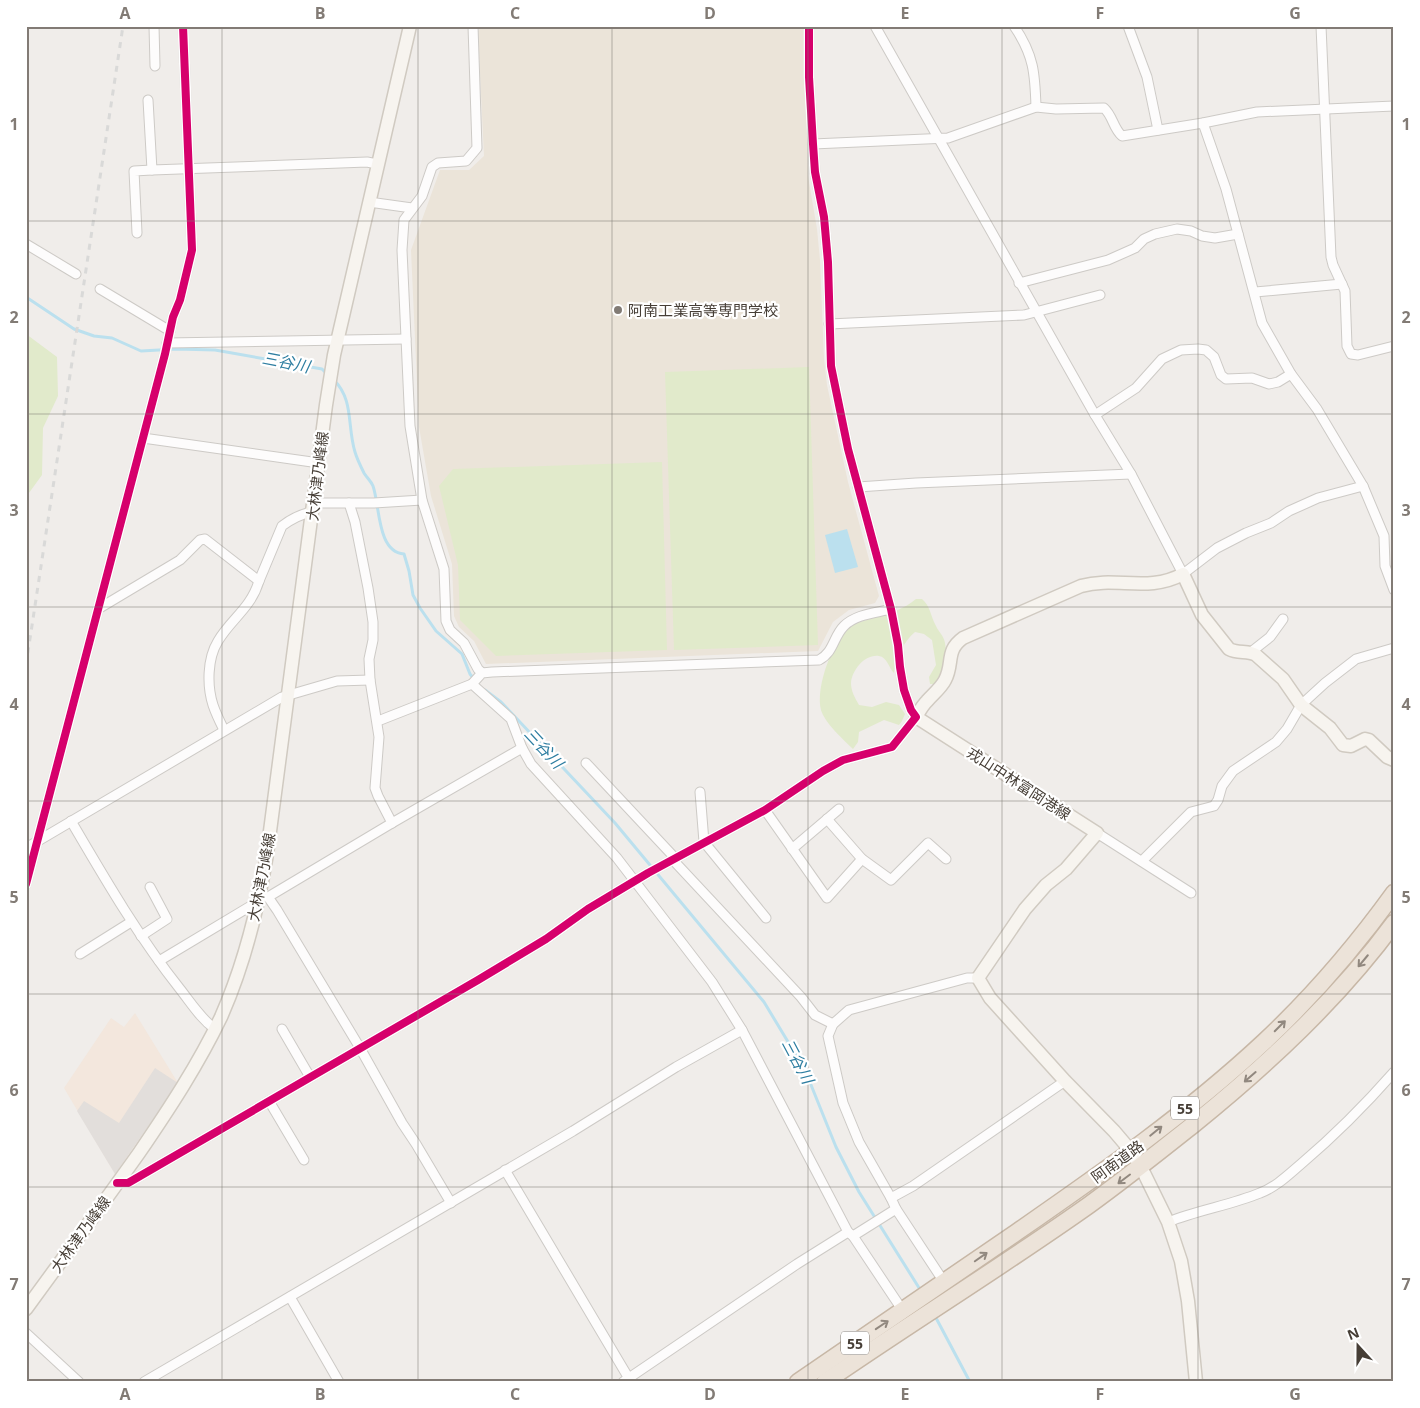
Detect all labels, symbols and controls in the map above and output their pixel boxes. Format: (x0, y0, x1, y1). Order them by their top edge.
text: A (119, 2, 131, 24)
text: B (315, 2, 325, 24)
text: C (510, 2, 520, 24)
text: D (704, 2, 716, 24)
text: E (901, 2, 910, 24)
text: F (1096, 2, 1104, 24)
text: G (1289, 2, 1301, 24)
text: 1 (9, 113, 19, 135)
text: 1 (1401, 113, 1411, 135)
place label: 阿南工業高等専門学校 (628, 300, 778, 320)
marker: 阿南工業高等専門学校 (612, 304, 624, 316)
text: 2 (9, 306, 19, 328)
text: 2 (1401, 306, 1411, 328)
water label: 三谷川 (260, 347, 314, 378)
street label: 大林津乃峰線 (302, 430, 332, 522)
text: 3 (9, 499, 19, 521)
text: 3 (1401, 499, 1411, 521)
text: 4 (9, 693, 19, 715)
text: 4 (1401, 693, 1411, 715)
water label: 三谷川 (520, 723, 570, 775)
street label: 戎山中林富岡港線 (963, 742, 1075, 824)
street label: 大林津乃峰線 (243, 831, 279, 923)
text: 5 (9, 886, 19, 908)
text: 5 (1401, 886, 1411, 908)
one-way arrow (1358, 954, 1369, 967)
one-way arrow (1274, 1020, 1286, 1032)
water label: 三谷川 (777, 1035, 820, 1089)
one-way arrow (1244, 1071, 1257, 1082)
text: 6 (9, 1079, 19, 1101)
text: 6 (1401, 1079, 1411, 1101)
road number: 55 (1171, 1096, 1199, 1120)
one-way arrow (1149, 1126, 1162, 1137)
street label: 阿南道路 (1087, 1135, 1147, 1187)
one-way arrow (1117, 1174, 1131, 1184)
street label: 大林津乃峰線 (45, 1192, 115, 1276)
one-way arrow (974, 1251, 988, 1261)
text: 7 (9, 1273, 19, 1295)
text: 7 (1401, 1273, 1411, 1295)
one-way arrow (875, 1320, 889, 1330)
north arrow (1332, 1320, 1382, 1370)
text: N (1344, 1322, 1362, 1344)
road number: 55 (841, 1332, 869, 1355)
text: A (119, 1383, 131, 1405)
text: B (315, 1383, 325, 1405)
text: C (510, 1383, 520, 1405)
text: D (704, 1383, 716, 1405)
text: E (901, 1383, 910, 1405)
text: F (1096, 1383, 1104, 1405)
text: G (1289, 1383, 1301, 1405)

